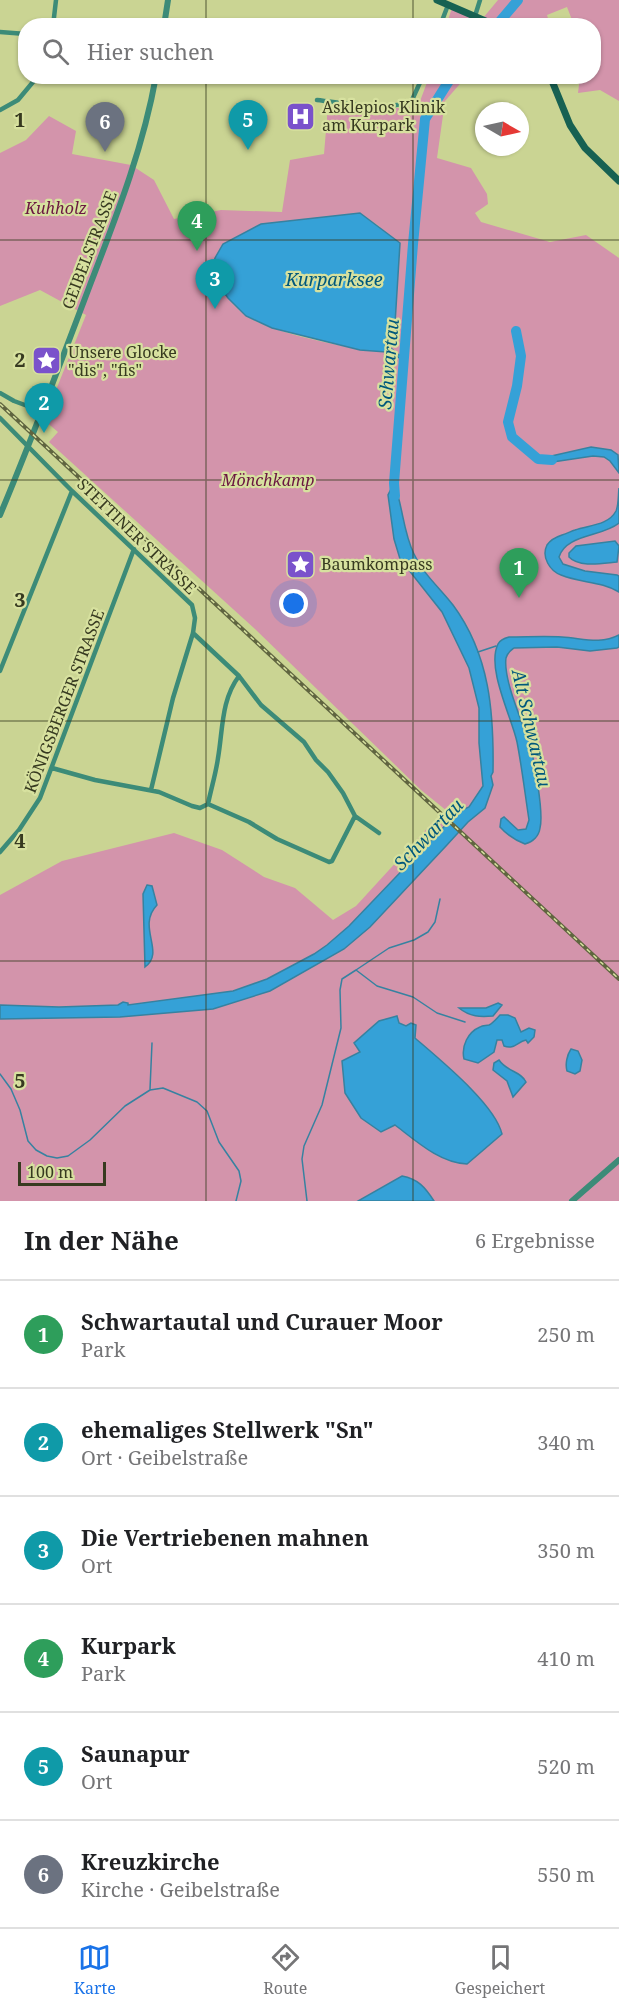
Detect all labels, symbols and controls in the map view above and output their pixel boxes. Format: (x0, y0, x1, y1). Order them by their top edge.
search box (18, 18, 601, 84)
icon: search (39, 35, 72, 68)
text: Hier suchen (87, 36, 214, 66)
place label: Asklepios Klinik am Kurpark (322, 96, 446, 136)
pin: 5 (228, 100, 268, 150)
hospital icon: Asklepios Klinik am Kurpark (285, 100, 317, 132)
pin: 6 (86, 102, 124, 152)
north arrow (475, 102, 529, 156)
text: 1 (14, 106, 26, 133)
street label: GEIBELSTRASSE (56, 188, 122, 312)
park label: Kuhholz (24, 197, 87, 219)
pin: 4 (178, 202, 216, 251)
pin: 3 (196, 260, 234, 309)
water label: Kurparksee (284, 267, 383, 291)
water label: Schwartau (372, 318, 404, 410)
place label: Unsere Glocke "dis", "fis" (68, 341, 177, 381)
place icon: Unsere Glocke "dis", "fis" (31, 345, 63, 377)
text: 2 (14, 346, 26, 373)
pin: 2 (24, 384, 63, 433)
park label: Mönchkamp (220, 469, 315, 491)
street label: STETTINER STRASSE (73, 473, 201, 599)
place icon: Baumkompass (284, 548, 316, 580)
pin: 1 (500, 548, 538, 598)
place label: Baumkompass (321, 553, 432, 575)
text: 3 (14, 586, 26, 613)
your location (279, 589, 308, 618)
street label: KÖNIGSBERGER STRASSE (19, 606, 109, 796)
water label: Alt Schwartau (506, 665, 557, 789)
water label: Schwartau (388, 793, 468, 875)
text: 4 (14, 827, 26, 854)
text: 5 (14, 1067, 26, 1094)
scale bar (18, 1159, 106, 1186)
text: 100 m (27, 1161, 73, 1183)
text: In der Nähe (24, 1222, 179, 1258)
text: 6 Ergebnisse (475, 1227, 595, 1254)
text: Schwartautal und Curauer Moor (81, 1306, 443, 1336)
text: 1 (38, 1321, 49, 1348)
text: 250 m (537, 1321, 595, 1348)
text: Park (81, 1336, 125, 1363)
text: ehemaliges Stellwerk "Sn" (81, 1414, 374, 1444)
text: 2 (38, 1429, 49, 1456)
text: 340 m (537, 1429, 595, 1456)
text: Ort · Geibelstraße (81, 1444, 248, 1471)
text: Die Vertriebenen mahnen (81, 1522, 369, 1552)
text: 3 (38, 1537, 49, 1564)
text: 350 m (537, 1537, 595, 1564)
text: Ort (81, 1552, 112, 1579)
text: Kurpark (81, 1630, 176, 1660)
text: 4 (38, 1645, 49, 1672)
text: 410 m (537, 1645, 595, 1672)
text: Park (81, 1660, 125, 1687)
text: Saunapur (81, 1738, 190, 1768)
text: 5 (38, 1753, 49, 1780)
text: 520 m (537, 1753, 595, 1780)
text: Ort (81, 1768, 112, 1795)
text: Kreuzkirche (81, 1846, 220, 1876)
text: 6 (38, 1861, 49, 1888)
text: 550 m (537, 1861, 595, 1888)
text: Kirche · Geibelstraße (81, 1876, 280, 1903)
tab: Karte (74, 1941, 116, 1999)
tab: Route (263, 1941, 307, 1999)
tab: Gespeichert (455, 1941, 545, 1999)

